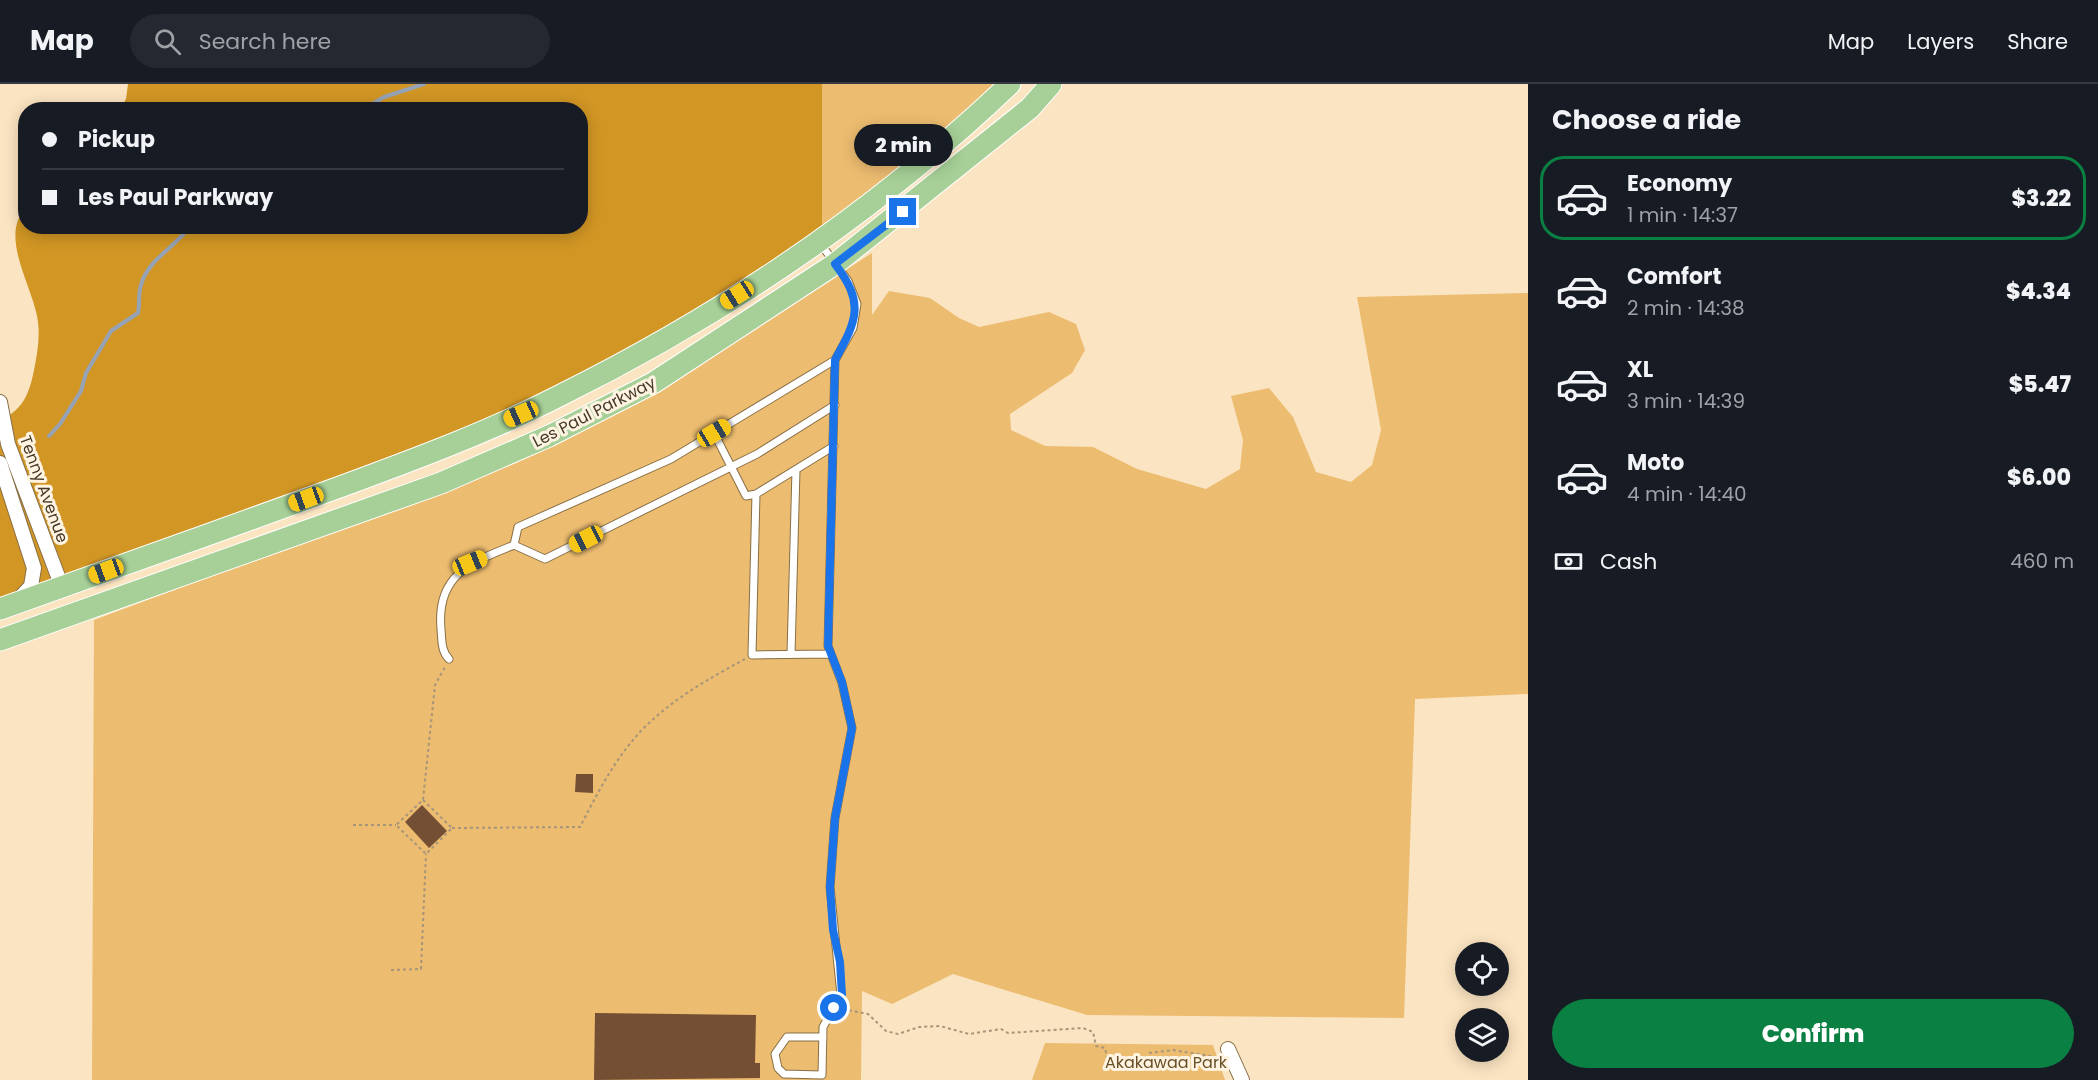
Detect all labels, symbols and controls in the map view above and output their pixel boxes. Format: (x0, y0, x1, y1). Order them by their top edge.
search box (130, 14, 550, 68)
text: Map (30, 21, 94, 60)
icon: search (151, 25, 184, 58)
text: Search here (199, 26, 331, 57)
text: Map (1828, 27, 1874, 56)
text: Layers (1907, 27, 1974, 56)
text: Share (2007, 27, 2068, 56)
text: Choose a ride (1552, 101, 1741, 138)
text: Pickup (78, 124, 155, 155)
callout: 2 min (854, 125, 952, 167)
text: 2 min (875, 131, 932, 159)
text: Economy (1627, 168, 1732, 199)
icon: car (1555, 171, 1609, 225)
text: Les Paul Parkway (78, 182, 273, 213)
text: $3.22 (2011, 183, 2071, 214)
route end (889, 198, 916, 225)
text: 1 min · 14:37 (1627, 201, 1738, 229)
text: Comfort (1627, 261, 1721, 292)
icon: car (1555, 264, 1609, 318)
text: $4.34 (2006, 276, 2071, 307)
car (717, 278, 757, 312)
text: 2 min · 14:38 (1627, 294, 1745, 322)
text: XL (1627, 354, 1653, 385)
icon: car (1555, 357, 1609, 411)
text: $5.47 (2009, 369, 2071, 400)
street label: Les Paul Parkway (529, 371, 659, 453)
text: 3 min · 14:39 (1627, 387, 1745, 415)
car (501, 398, 541, 430)
car (694, 416, 734, 450)
street label: Tenny Avenue (14, 432, 74, 546)
text: Moto (1627, 447, 1684, 478)
icon: car (1555, 450, 1609, 504)
text: $6.00 (2007, 462, 2071, 493)
text: 4 min · 14:40 (1627, 480, 1747, 508)
car (286, 484, 326, 514)
car (566, 523, 606, 555)
icon: cash (1552, 545, 1585, 578)
text: Cash (1600, 546, 1657, 577)
text: 460 m (2010, 547, 2074, 575)
car (450, 548, 490, 578)
car (86, 556, 126, 586)
map controls (1455, 942, 1509, 1062)
button: locate (1455, 942, 1509, 996)
route start (820, 994, 847, 1021)
button: Confirm (1552, 999, 2074, 1068)
button: layers (1455, 1008, 1509, 1062)
park label: Akakawaa Park (1105, 1051, 1228, 1074)

